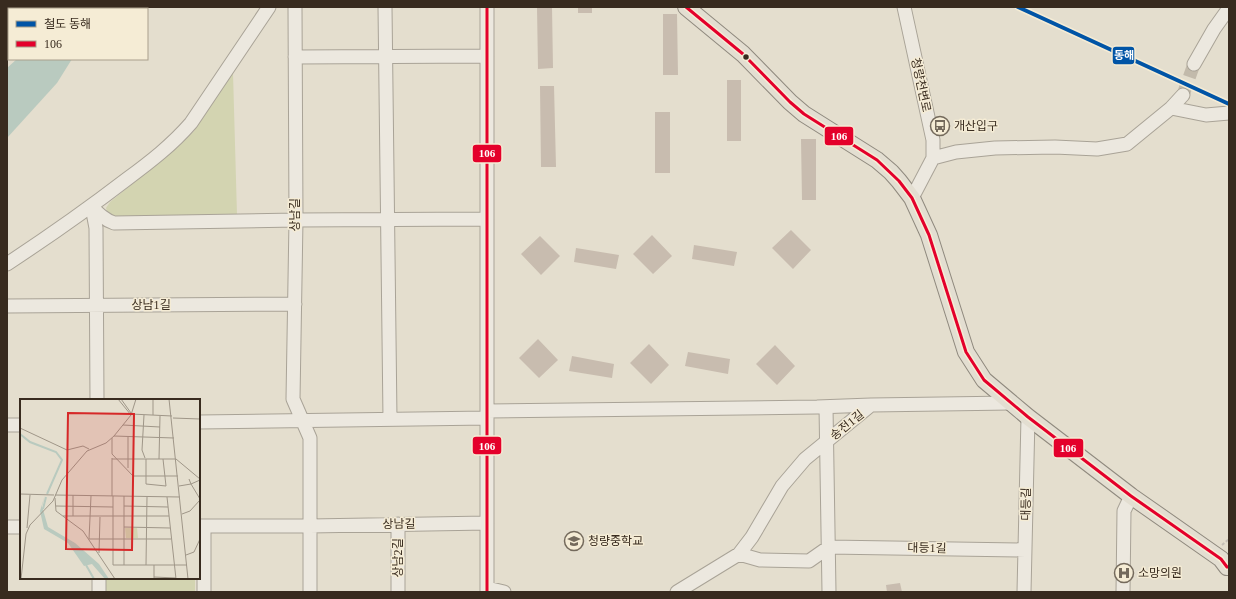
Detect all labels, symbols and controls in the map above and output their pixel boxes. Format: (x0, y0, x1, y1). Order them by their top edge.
legend (8, 8, 148, 60)
text: 철도 동해 (44, 17, 91, 31)
text: 106 (44, 37, 62, 51)
line badge: 동해 (1112, 46, 1135, 65)
text: 동해 (1114, 49, 1134, 61)
unlabelled marker (741, 52, 751, 62)
street label: 청량천변로 (908, 57, 934, 113)
bus stop icon: 개산입구 (929, 115, 951, 137)
place label: 개산입구 (954, 119, 998, 133)
line badge: 106 (824, 126, 854, 146)
text: 106 (831, 130, 848, 142)
line badge: 106 (472, 144, 502, 163)
text: 106 (479, 147, 496, 159)
street label: 상남길 (288, 198, 302, 232)
street label: 상남1길 (131, 298, 171, 312)
inset map (20, 399, 200, 579)
street label: 송전1길 (827, 407, 867, 443)
line badge: 106 (472, 436, 502, 455)
line badge: 106 (1053, 438, 1084, 458)
text: 106 (479, 440, 496, 452)
text: 106 (1060, 442, 1077, 454)
street label: 대등길 (1019, 487, 1033, 521)
street label: 상남길 (382, 517, 416, 531)
school or university icon: 청량중학교 (563, 530, 585, 552)
place label: 청량중학교 (588, 534, 643, 548)
street label: 상남2길 (391, 538, 405, 578)
street label: 대등1길 (907, 541, 947, 555)
hospital icon: 소망의원 (1113, 562, 1135, 584)
place label: 소망의원 (1138, 566, 1182, 580)

